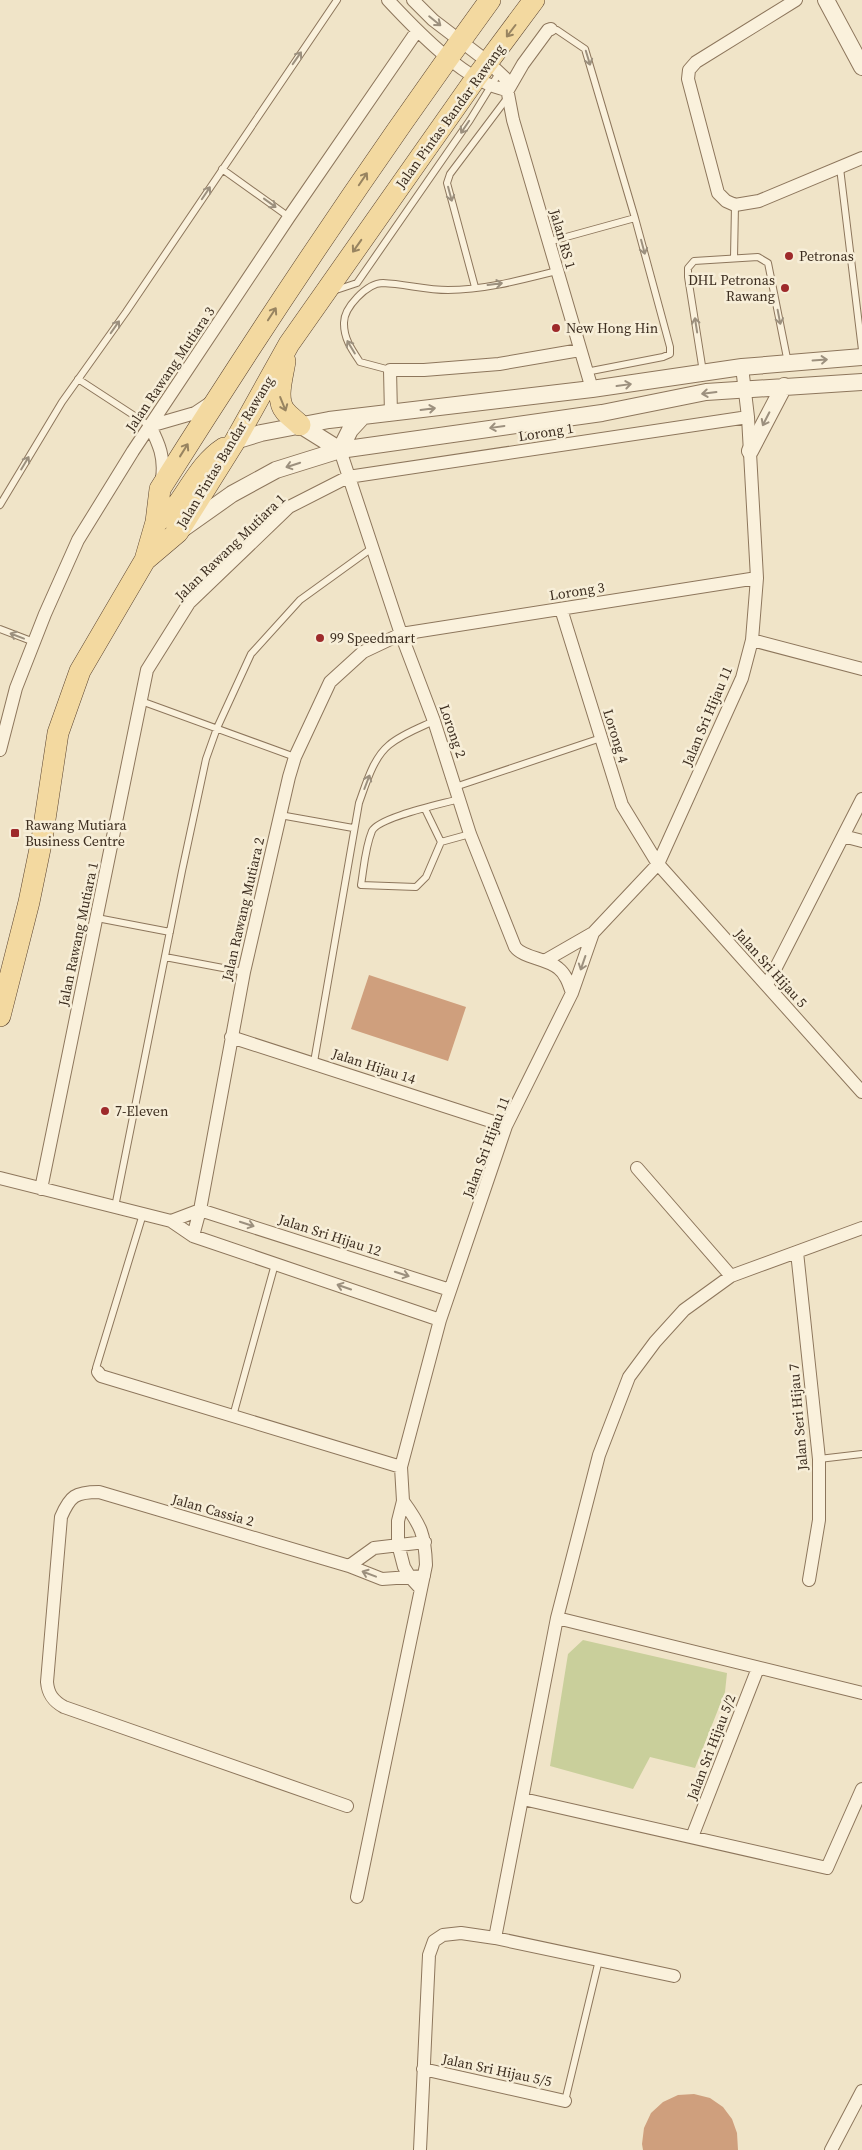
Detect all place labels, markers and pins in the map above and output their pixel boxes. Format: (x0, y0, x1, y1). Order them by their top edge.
place label: Petronas (799, 246, 854, 266)
marker: Petronas (783, 250, 795, 262)
place label: DHL Petronas Rawang (688, 270, 775, 306)
marker: DHL Petronas Rawang (779, 282, 791, 294)
place label: New Hong Hin (566, 318, 659, 338)
marker: New Hong Hin (550, 322, 562, 334)
place label: 99 Speedmart (330, 628, 416, 648)
marker: 99 Speedmart (314, 632, 326, 644)
place label: Rawang Mutiara Business Centre (25, 815, 128, 851)
marker: Rawang Mutiara Business Centre (9, 827, 21, 839)
place label: 7-Eleven (115, 1101, 169, 1121)
marker: 7-Eleven (99, 1105, 111, 1117)

